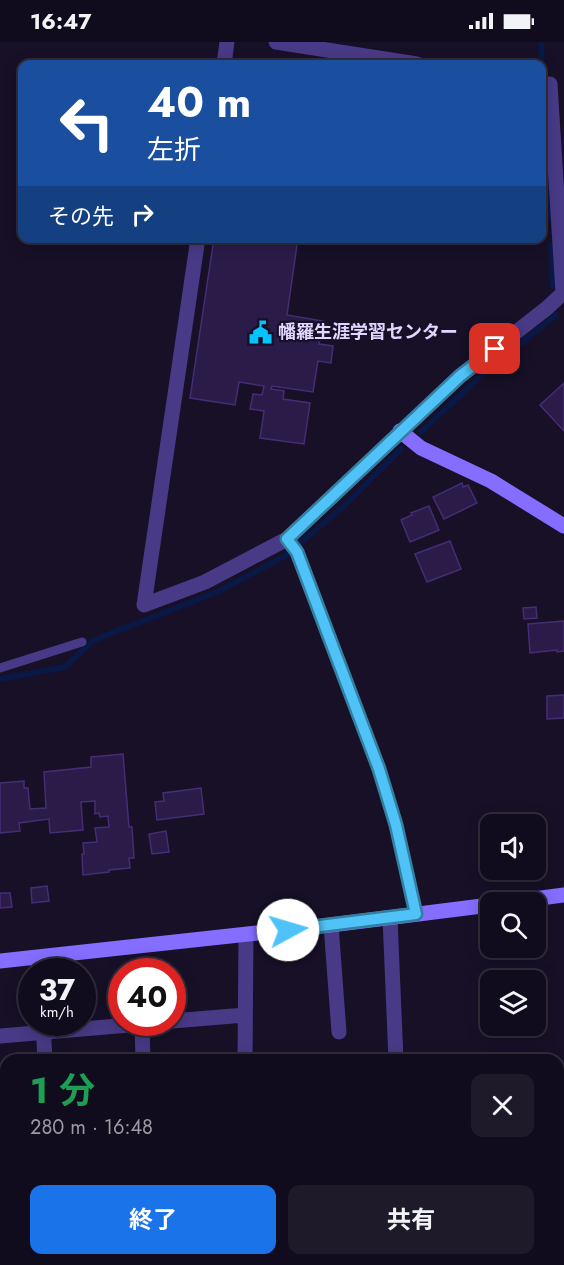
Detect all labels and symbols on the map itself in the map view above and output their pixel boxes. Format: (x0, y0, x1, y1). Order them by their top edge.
public building icon: 幡羅生涯学習センター (247, 319, 273, 345)
place label: 幡羅生涯学習センター (278, 319, 458, 345)
pin (469, 323, 520, 374)
position arrow (256, 898, 320, 962)
speed limit sign: 40 (108, 958, 186, 1036)

